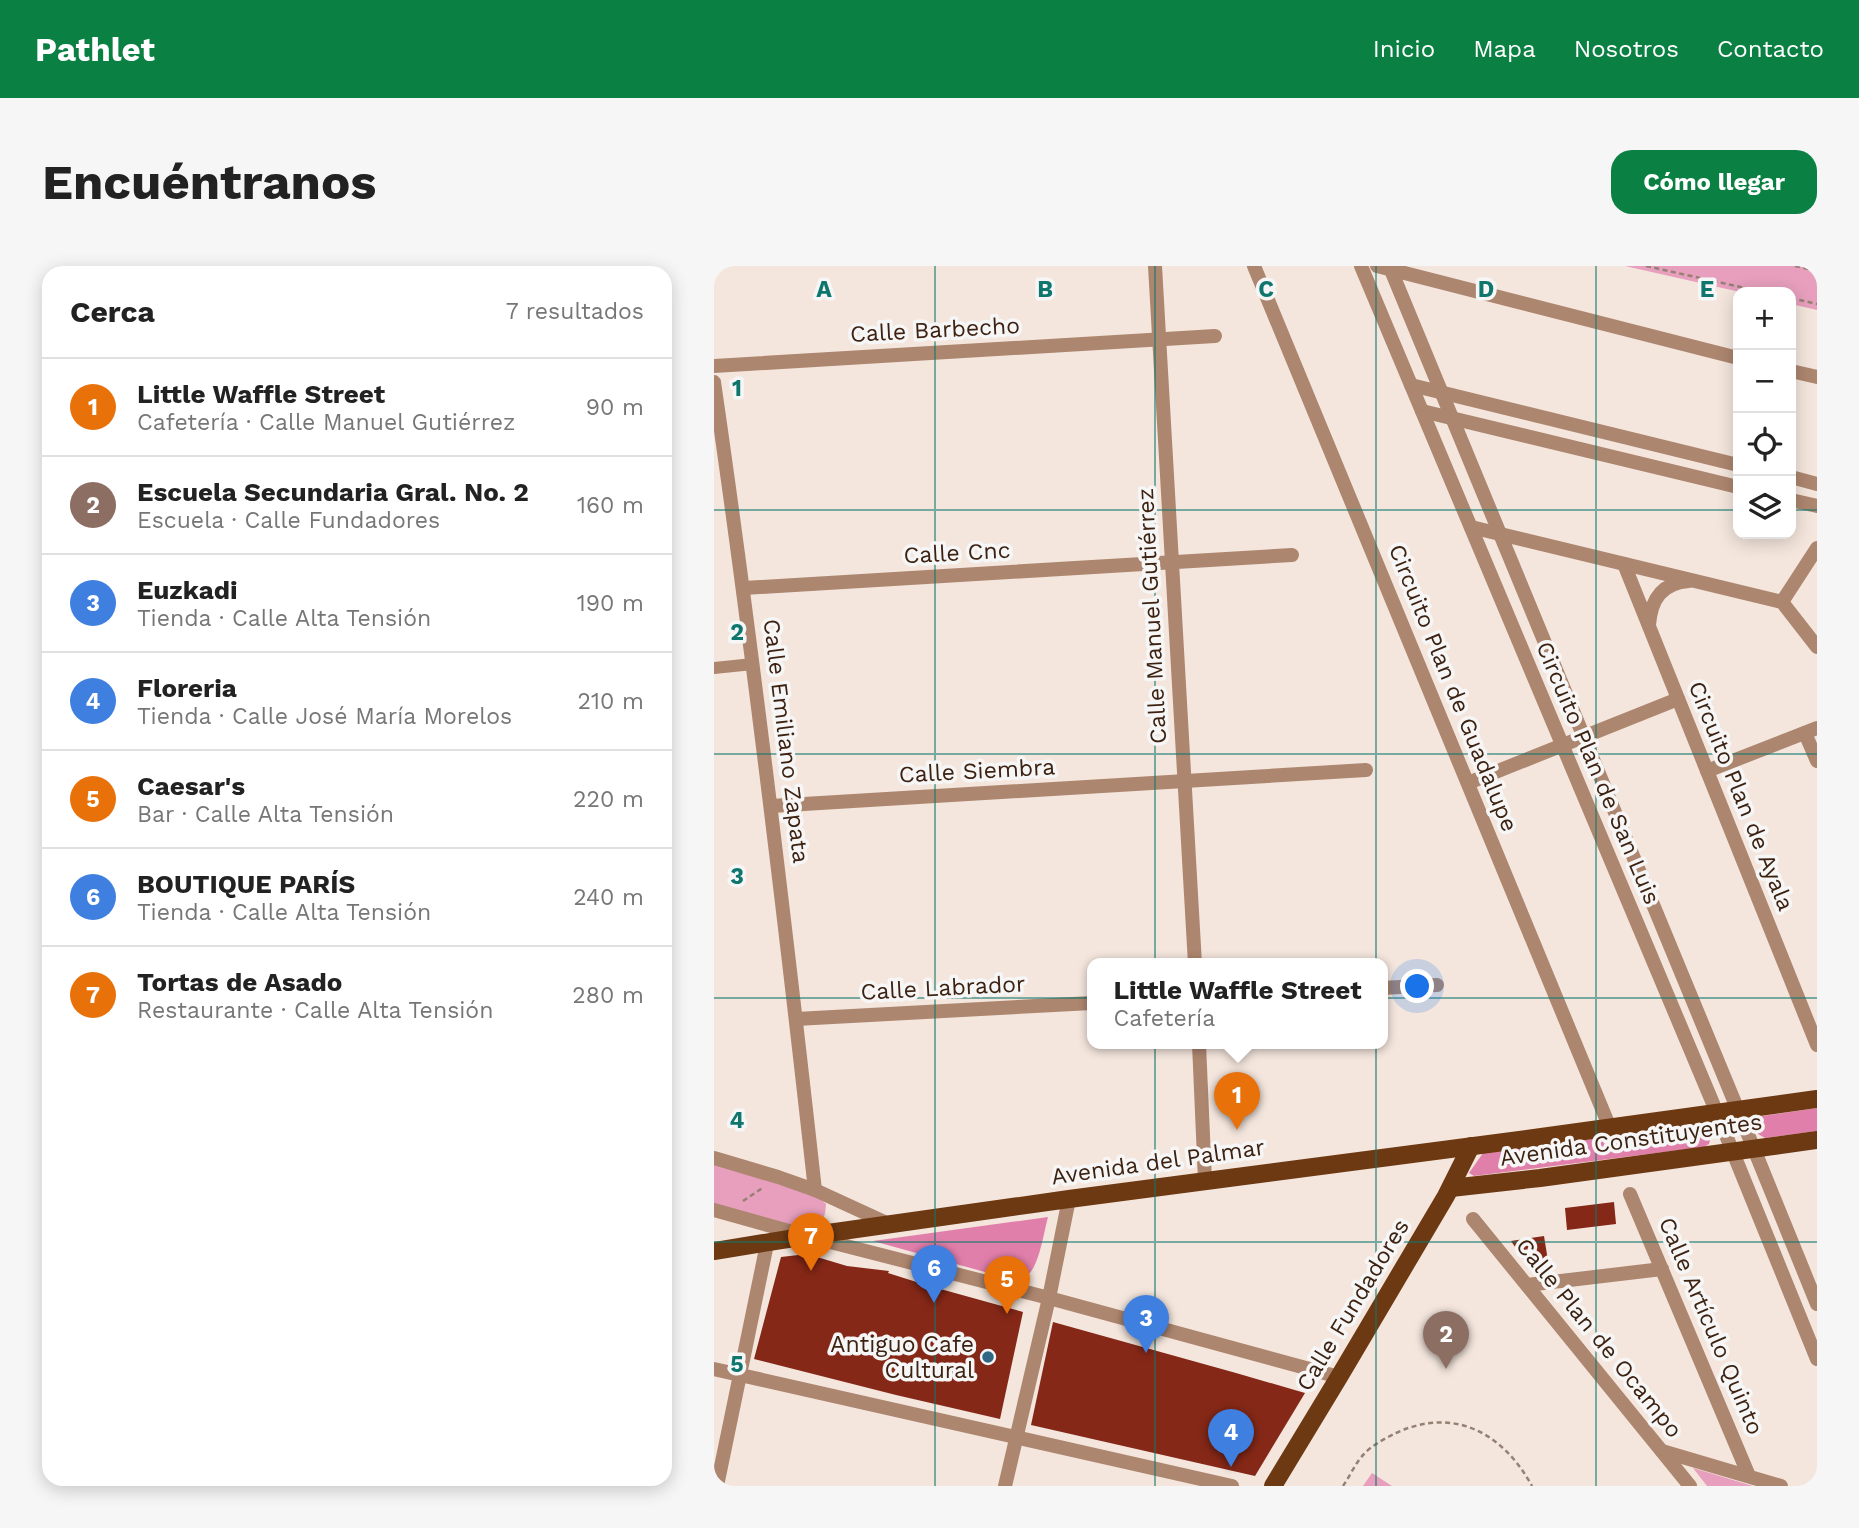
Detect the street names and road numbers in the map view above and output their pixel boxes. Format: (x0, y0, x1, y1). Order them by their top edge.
street label: Calle Barbecho (849, 312, 1021, 348)
street label: Calle Manuel Gutiérrez (1132, 487, 1172, 745)
street label: Calle Cnc (903, 537, 1011, 569)
street label: Circuito Plan de Guadalupe (1383, 540, 1523, 836)
street label: Calle Emiliano Zapata (758, 617, 814, 865)
street label: Circuito Plan de San Luis (1530, 638, 1666, 908)
street label: Circuito Plan de Ayala (1683, 677, 1799, 915)
street label: Calle Siembra (898, 753, 1056, 789)
street label: Calle Labrador (860, 970, 1026, 1006)
street label: Avenida Constituyentes (1498, 1108, 1764, 1172)
street label: Avenida del Palmar (1050, 1134, 1266, 1190)
street label: Calle Artículo Quinto (1653, 1213, 1769, 1439)
street label: Calle Fundadores (1291, 1214, 1415, 1396)
street label: Calle Plan de Ocampo (1510, 1233, 1688, 1443)

